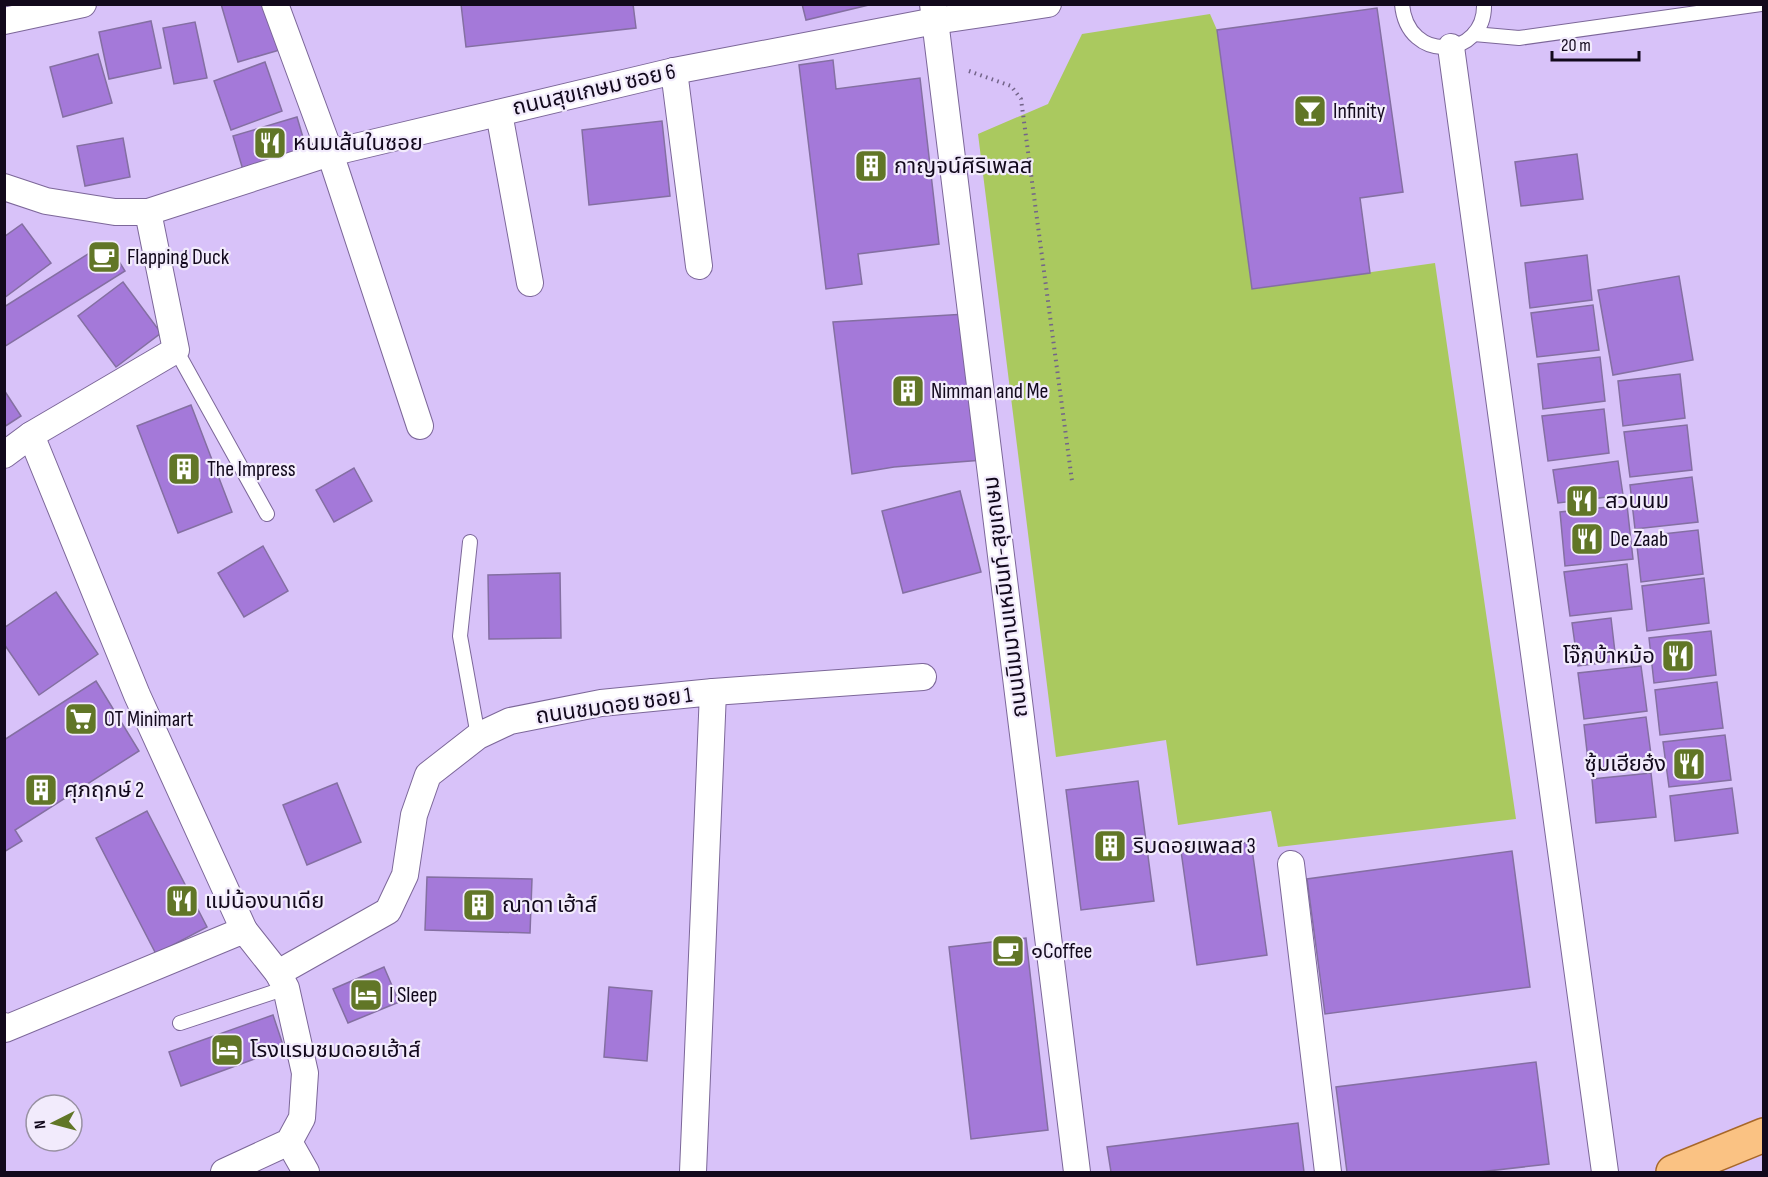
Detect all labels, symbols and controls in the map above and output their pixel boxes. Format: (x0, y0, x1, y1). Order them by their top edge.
scale bar (1552, 24, 1639, 62)
text: 20 m (1561, 35, 1591, 56)
street label: ถนนสุขเกษม ซอย 6 (510, 58, 678, 122)
bar icon: Infinity (1292, 93, 1328, 129)
place label: Infinity (1333, 98, 1386, 125)
restaurant icon: หนมเส้นในซอย (252, 125, 288, 161)
place label: หนมเส้นในซอย (293, 130, 423, 157)
building icon: กาญจน์ศิริเพลส (853, 148, 889, 184)
place label: กาญจน์ศิริเพลส (894, 153, 1032, 180)
cafe icon: Flapping Duck (86, 239, 122, 275)
place label: Flapping Duck (127, 244, 230, 271)
building icon: Nimman and Me (890, 373, 926, 409)
place label: Nimman and Me (931, 378, 1048, 405)
building icon: The Impress (166, 451, 202, 487)
place label: The Impress (207, 456, 296, 483)
street label: ถนนนิมมานเหมินท์-สุขเกษม (978, 475, 1034, 719)
restaurant icon: สวนนม (1564, 483, 1600, 519)
place label: สวนนม (1605, 488, 1669, 515)
restaurant icon: De Zaab (1569, 521, 1605, 557)
place label: De Zaab (1610, 526, 1668, 553)
restaurant icon: โจ๊กบ้าหม้อ (1660, 638, 1696, 674)
place label: โจ๊กบ้าหม้อ (1563, 643, 1655, 670)
street label: ถนนชมดอย ซอย 1 (534, 682, 694, 730)
supermarket icon: OT Minimart (63, 701, 99, 737)
place label: OT Minimart (104, 706, 194, 733)
restaurant icon: ซุ้มเฮียฮ๋ง (1671, 746, 1707, 782)
place label: ซุ้มเฮียฮ๋ง (1584, 751, 1666, 778)
building icon: ศุภฤกษ์ 2 (23, 772, 59, 808)
place label: ศุภฤกษ์ 2 (64, 777, 144, 804)
building icon: ริมดอยเพลส 3 (1092, 828, 1128, 864)
place label: ริมดอยเพลส 3 (1133, 833, 1256, 860)
restaurant icon: แม่น้องนาเดีย (164, 883, 200, 919)
building icon: ณาดา เฮ้าส์ (461, 887, 497, 923)
place label: แม่น้องนาเดีย (205, 888, 324, 915)
place label: ณาดา เฮ้าส์ (502, 892, 597, 919)
cafe icon: ๑Coffee (990, 933, 1026, 969)
place label: ๑Coffee (1031, 938, 1092, 965)
hotel icon: I Sleep (348, 977, 384, 1013)
place label: I Sleep (389, 982, 437, 1009)
hotel icon: โรงแรมชมดอยเฮ้าส์ (209, 1032, 245, 1068)
place label: โรงแรมชมดอยเฮ้าส์ (250, 1037, 421, 1064)
north arrow (24, 1093, 84, 1153)
text: N (31, 1119, 50, 1130)

